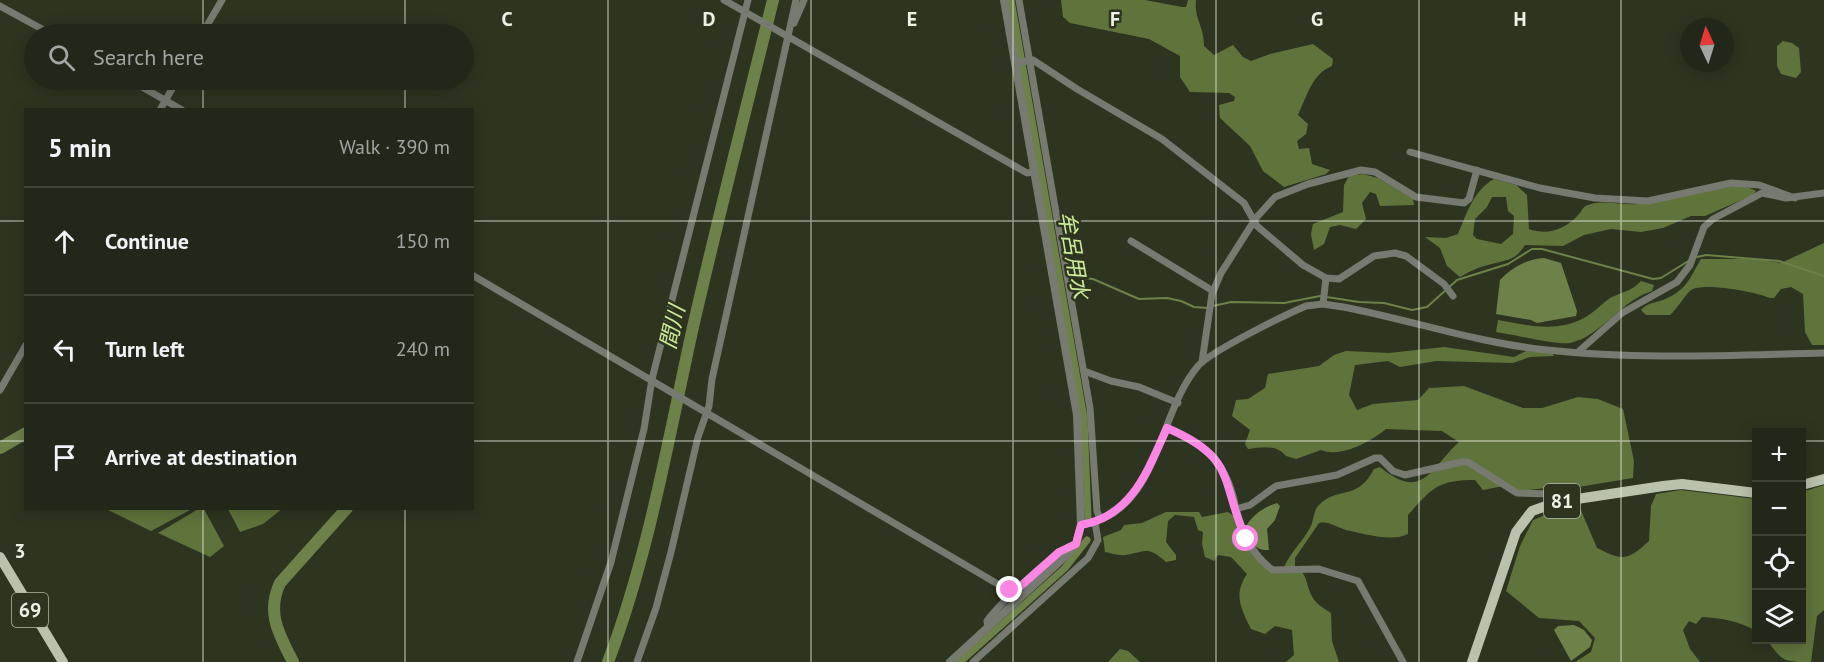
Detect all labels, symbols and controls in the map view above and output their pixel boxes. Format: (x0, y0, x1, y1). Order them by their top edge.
text: C (501, 6, 513, 32)
text: D (703, 6, 716, 32)
text: E (907, 6, 917, 32)
text: F (1110, 6, 1120, 32)
text: G (1311, 6, 1323, 32)
text: H (1513, 6, 1527, 32)
north arrow (1680, 18, 1734, 72)
search box (24, 24, 474, 90)
icon: search (45, 41, 78, 74)
text: Search here (93, 43, 204, 71)
text: 5 min (48, 131, 111, 164)
text: Walk · 390 m (339, 134, 450, 160)
water label: 牟呂用水 (1053, 209, 1096, 303)
icon: ahead (48, 225, 81, 258)
text: Continue (105, 227, 189, 255)
text: 150 m (396, 228, 450, 254)
water label: 間川 (653, 300, 691, 352)
icon: left (48, 333, 81, 366)
text: Turn left (105, 335, 185, 363)
text: 240 m (396, 336, 450, 362)
map controls (1752, 428, 1806, 644)
button: + (1752, 428, 1806, 482)
icon: arrive (48, 441, 81, 474)
text: Arrive at destination (105, 443, 297, 471)
button: − (1752, 482, 1806, 536)
road number: 81 (1544, 484, 1580, 518)
route start (1232, 525, 1258, 551)
button: locate (1752, 536, 1806, 590)
text: 3 (14, 538, 26, 564)
route end (996, 576, 1022, 602)
button: layers (1752, 590, 1806, 644)
road number: 69 (12, 593, 48, 627)

